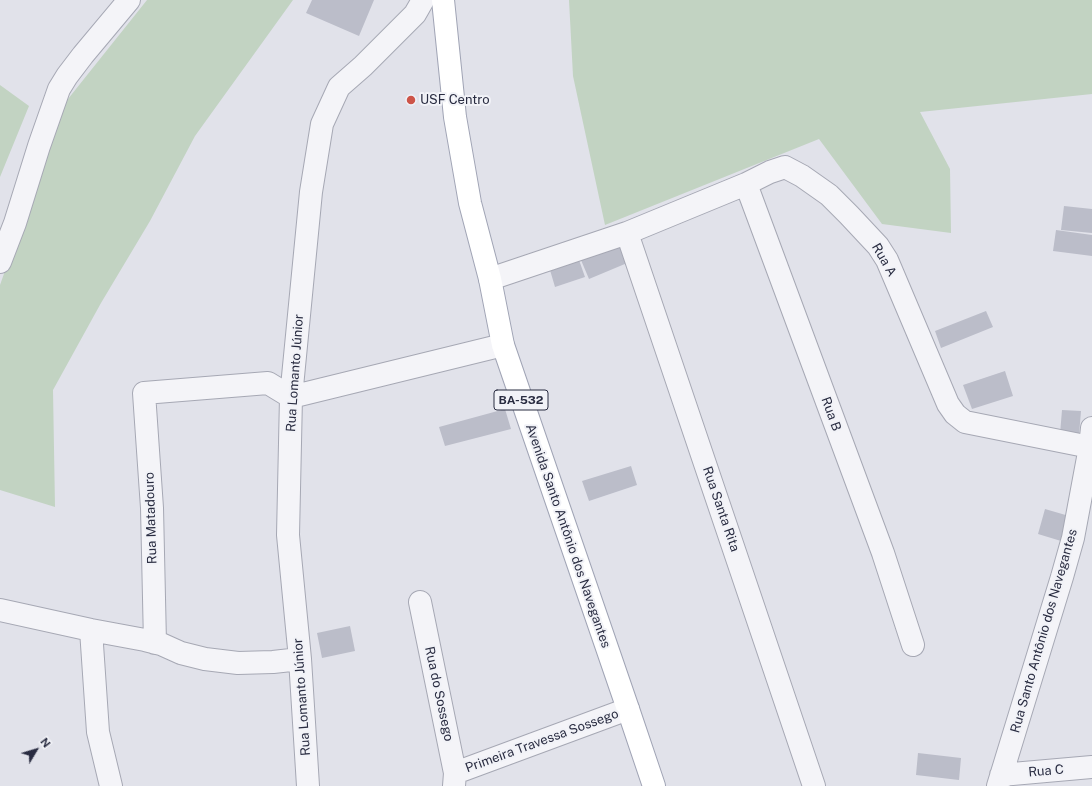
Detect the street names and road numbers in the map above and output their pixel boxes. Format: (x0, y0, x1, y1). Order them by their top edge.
street label: Rua A (868, 241, 900, 279)
street label: Rua Lomanto Júnior (283, 314, 307, 432)
road number: BA-532 (494, 390, 548, 410)
street label: Rua B (818, 395, 844, 433)
street label: Avenida Santo Antônio dos Navegantes (522, 422, 614, 650)
street label: Rua Santa Rita (699, 464, 743, 554)
street label: Rua Matadouro (142, 472, 160, 564)
street label: Rua Santo Antônio dos Navegantes (1007, 527, 1081, 735)
street label: Rua Lomanto Júnior (290, 638, 314, 756)
street label: Rua do Sossego (421, 645, 457, 743)
street label: Primeira Travessa Sossego (463, 706, 621, 776)
street label: Rua C (1028, 762, 1064, 780)

